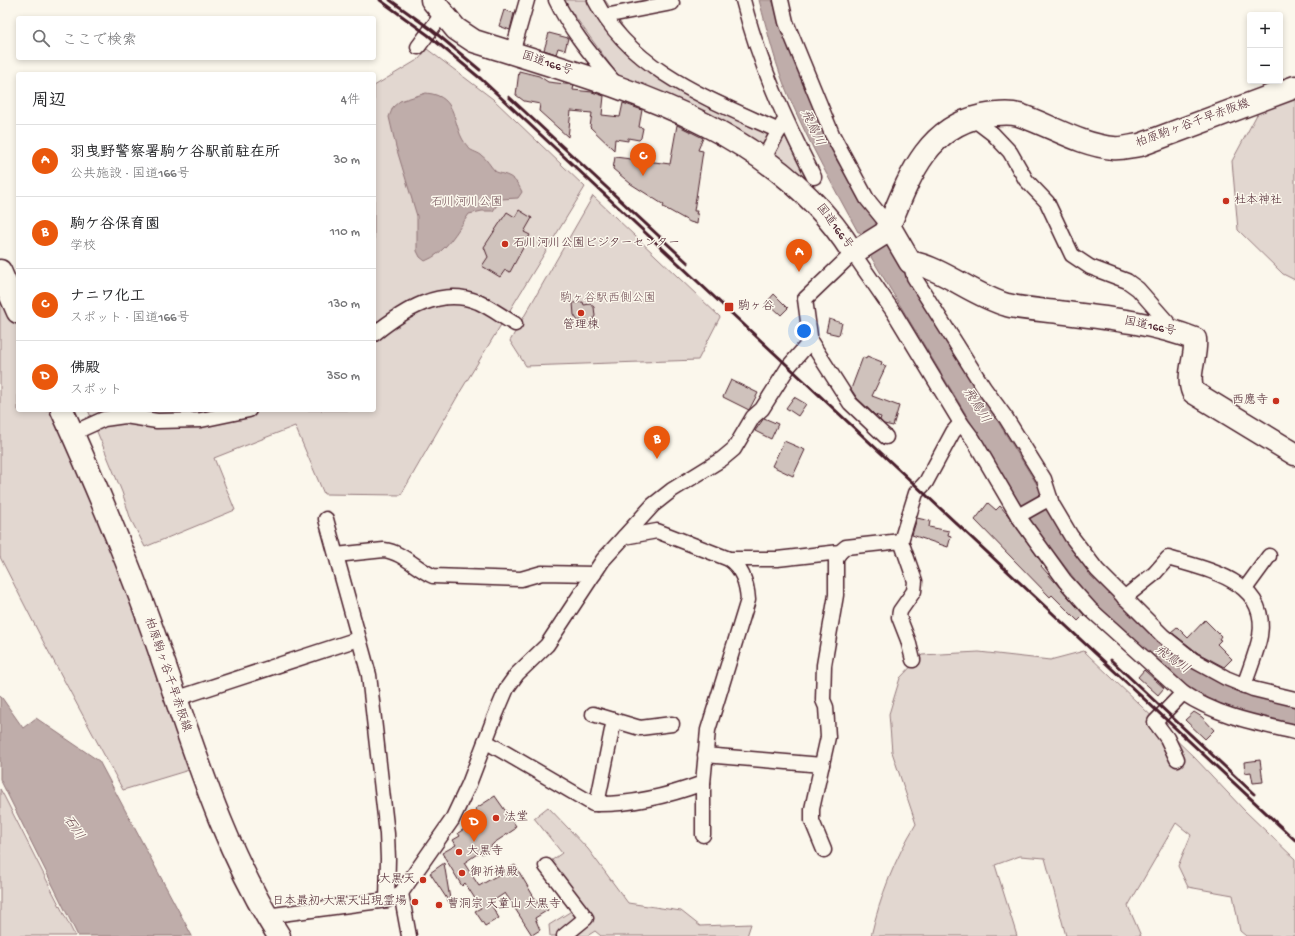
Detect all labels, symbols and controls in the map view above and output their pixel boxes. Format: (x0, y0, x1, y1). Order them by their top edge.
map controls (1247, 12, 1283, 84)
button: + (1247, 12, 1283, 48)
search box (16, 16, 376, 60)
icon: search (30, 27, 52, 49)
text: ここで検索 (62, 32, 137, 50)
street label: 国道166号 (520, 48, 575, 79)
button: − (1247, 48, 1283, 84)
text: 周辺 (32, 92, 66, 112)
text: 4件 (341, 93, 360, 108)
street label: 柏原駒ヶ谷千早赤阪線 (1134, 96, 1252, 151)
water label: 飛鳥川 (797, 107, 828, 149)
pin: C (630, 143, 656, 176)
text: 羽曳野警察署駒ケ谷駅前駐在所 (70, 144, 280, 162)
text: A (41, 153, 49, 168)
text: 30 m (334, 153, 360, 168)
text: 公共施設 · 国道166号 (70, 167, 190, 182)
place label: 杜本神社 (1234, 193, 1282, 208)
park label: 石川河川公園 (431, 195, 503, 210)
marker: 杜本神社 (1221, 196, 1231, 206)
street label: 国道166号 (812, 201, 856, 252)
text: 駒ケ谷保育園 (70, 216, 160, 234)
text: B (42, 225, 48, 240)
text: 110 m (330, 225, 360, 240)
place label: 石川河川公園ビジターセンター (513, 236, 680, 251)
text: 学校 (70, 239, 96, 254)
marker: 石川河川公園ビジターセンター (500, 239, 510, 249)
pin: A (786, 239, 812, 272)
text: ナニワ化工 (70, 288, 145, 306)
park label: 駒ヶ谷駅西側公園 (560, 291, 656, 306)
text: C (41, 297, 49, 312)
text: 130 m (328, 297, 360, 312)
place label: 駒ヶ谷 (738, 299, 774, 314)
marker: 駒ヶ谷 (723, 301, 735, 313)
marker: 管理棟 (576, 308, 586, 318)
text: スポット · 国道166号 (70, 311, 190, 326)
street label: 国道166号 (1123, 314, 1178, 339)
place label: 管理棟 (563, 318, 599, 333)
your location (794, 321, 814, 341)
text: 佛殿 (70, 360, 100, 378)
text: D (41, 369, 49, 384)
text: 350 m (327, 369, 360, 384)
text: スポット (70, 383, 122, 398)
water label: 飛鳥川 (959, 385, 994, 427)
place label: 西應寺 (1232, 393, 1268, 408)
marker: 西應寺 (1271, 396, 1281, 406)
pin: B (644, 426, 670, 459)
street label: 柏原駒ヶ谷千早赤阪線 (141, 616, 194, 734)
water label: 飛鳥川 (1152, 642, 1193, 678)
pin: D (461, 809, 487, 842)
place label: 法堂 (504, 810, 528, 825)
water label: 石川 (60, 813, 86, 843)
marker: 法堂 (491, 813, 501, 823)
place label: 大黒寺 (467, 844, 503, 859)
marker: 大黒寺 (454, 847, 464, 857)
place label: 御祈祷殿 (470, 865, 518, 880)
marker: 御祈祷殿 (457, 868, 467, 878)
place label: 大黒天 (379, 872, 415, 887)
marker: 大黒天 (418, 875, 428, 885)
place label: 日本最初 大黒天出現霊場 (272, 894, 407, 909)
marker: 日本最初 大黒天出現霊場 (410, 897, 420, 907)
place label: 曹洞宗 天童山 大黒寺 (447, 897, 561, 912)
marker: 曹洞宗 天童山 大黒寺 (434, 900, 444, 910)

